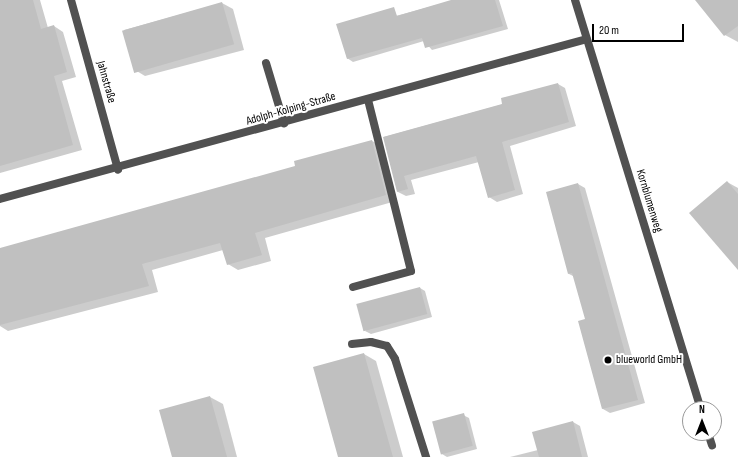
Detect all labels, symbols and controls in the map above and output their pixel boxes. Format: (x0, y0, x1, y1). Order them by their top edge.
scale bar (594, 16, 686, 42)
text: 20 m (599, 23, 619, 38)
street label: Jahnstraße (93, 59, 119, 105)
street label: Adolph-Kolping-Straße (245, 89, 337, 129)
street label: Kornblumenweg (633, 168, 665, 234)
place label: blueworld GmbH (616, 353, 682, 367)
marker: blueworld GmbH (603, 355, 613, 365)
north arrow (682, 401, 722, 441)
text: N (699, 403, 705, 416)

